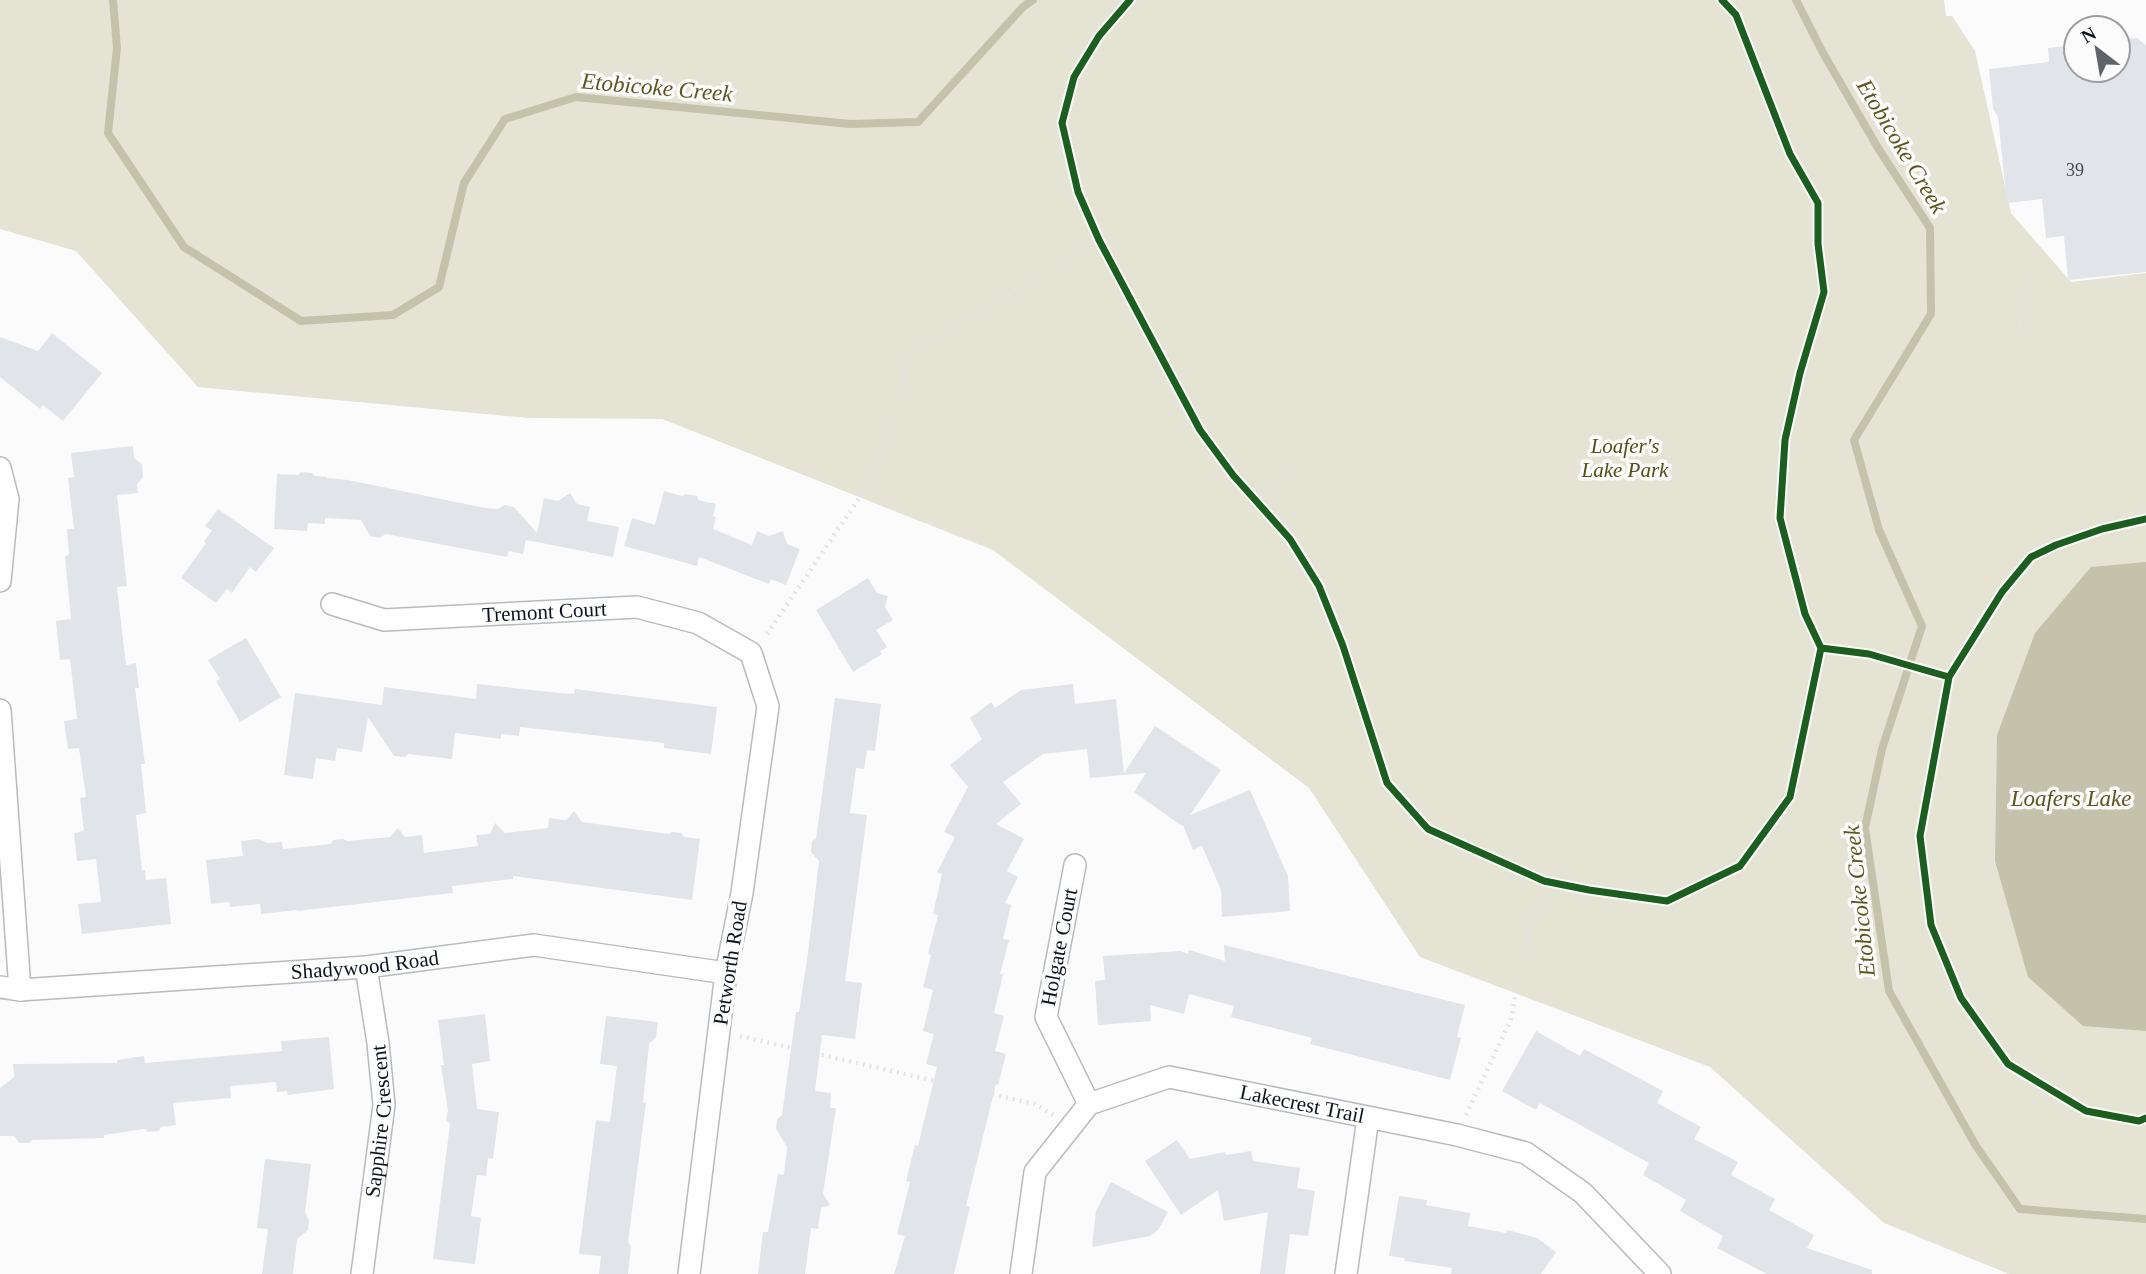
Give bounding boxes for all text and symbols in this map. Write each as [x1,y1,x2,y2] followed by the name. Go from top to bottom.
[2062,14,2132,84] north arrow
[2077,22,2100,47] text: N
[579,68,734,107] water label: Etobicoke Creek
[1851,74,1952,218] water label: Etobicoke Creek
[2066,160,2084,180] house number: 39
[1581,434,1669,482] park label: Loafer's Lake Park
[481,597,607,627] street label: Tremont Court
[2010,786,2131,811] water label: Loafers Lake
[1839,823,1880,979] water label: Etobicoke Creek
[1036,886,1082,1008] street label: Holgate Court
[708,899,752,1027] street label: Petworth Road
[290,946,441,984] street label: Shadywood Road
[360,1044,396,1199] street label: Sapphire Crescent
[1238,1080,1367,1128] street label: Lakecrest Trail

